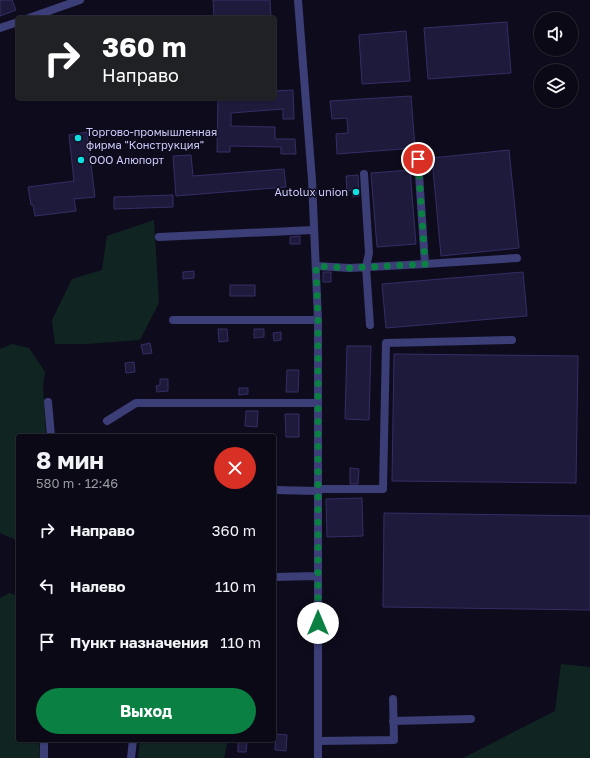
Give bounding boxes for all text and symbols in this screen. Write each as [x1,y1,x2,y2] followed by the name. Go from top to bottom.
[534,12,578,108] map controls
[534,12,578,56] button: sound
[102,30,187,63] text: 360 m
[36,32,88,84] icon: right
[102,64,179,86] text: Направо
[534,64,578,108] button: layers
[86,125,217,151] place label: Торгово-промышленная фирма "Конструкция"
[73,133,83,143] marker: Торгово-промышленная фирма "Конструкция"
[401,142,435,176] pin
[407,148,429,170] icon: arrive
[89,153,165,166] place label: ООО Алюпорт
[76,155,86,165] marker: ООО Алюпорт
[274,185,348,198] place label: Autolux union
[351,187,361,197] marker: Autolux union
[36,445,104,474] text: 8 мин
[214,447,256,489] button: close
[36,475,118,491] text: 580 m · 12:46
[36,519,58,541] icon: right
[70,521,135,539] text: Направо
[212,521,256,539] text: 360 m
[36,575,58,597] icon: left
[70,577,126,595] text: Налево
[215,577,256,595] text: 110 m
[297,602,339,644] position arrow
[36,631,58,653] icon: arrive
[70,633,208,651] text: Пункт назначения
[220,633,261,651] text: 110 m
[36,688,256,734] button: Выход

